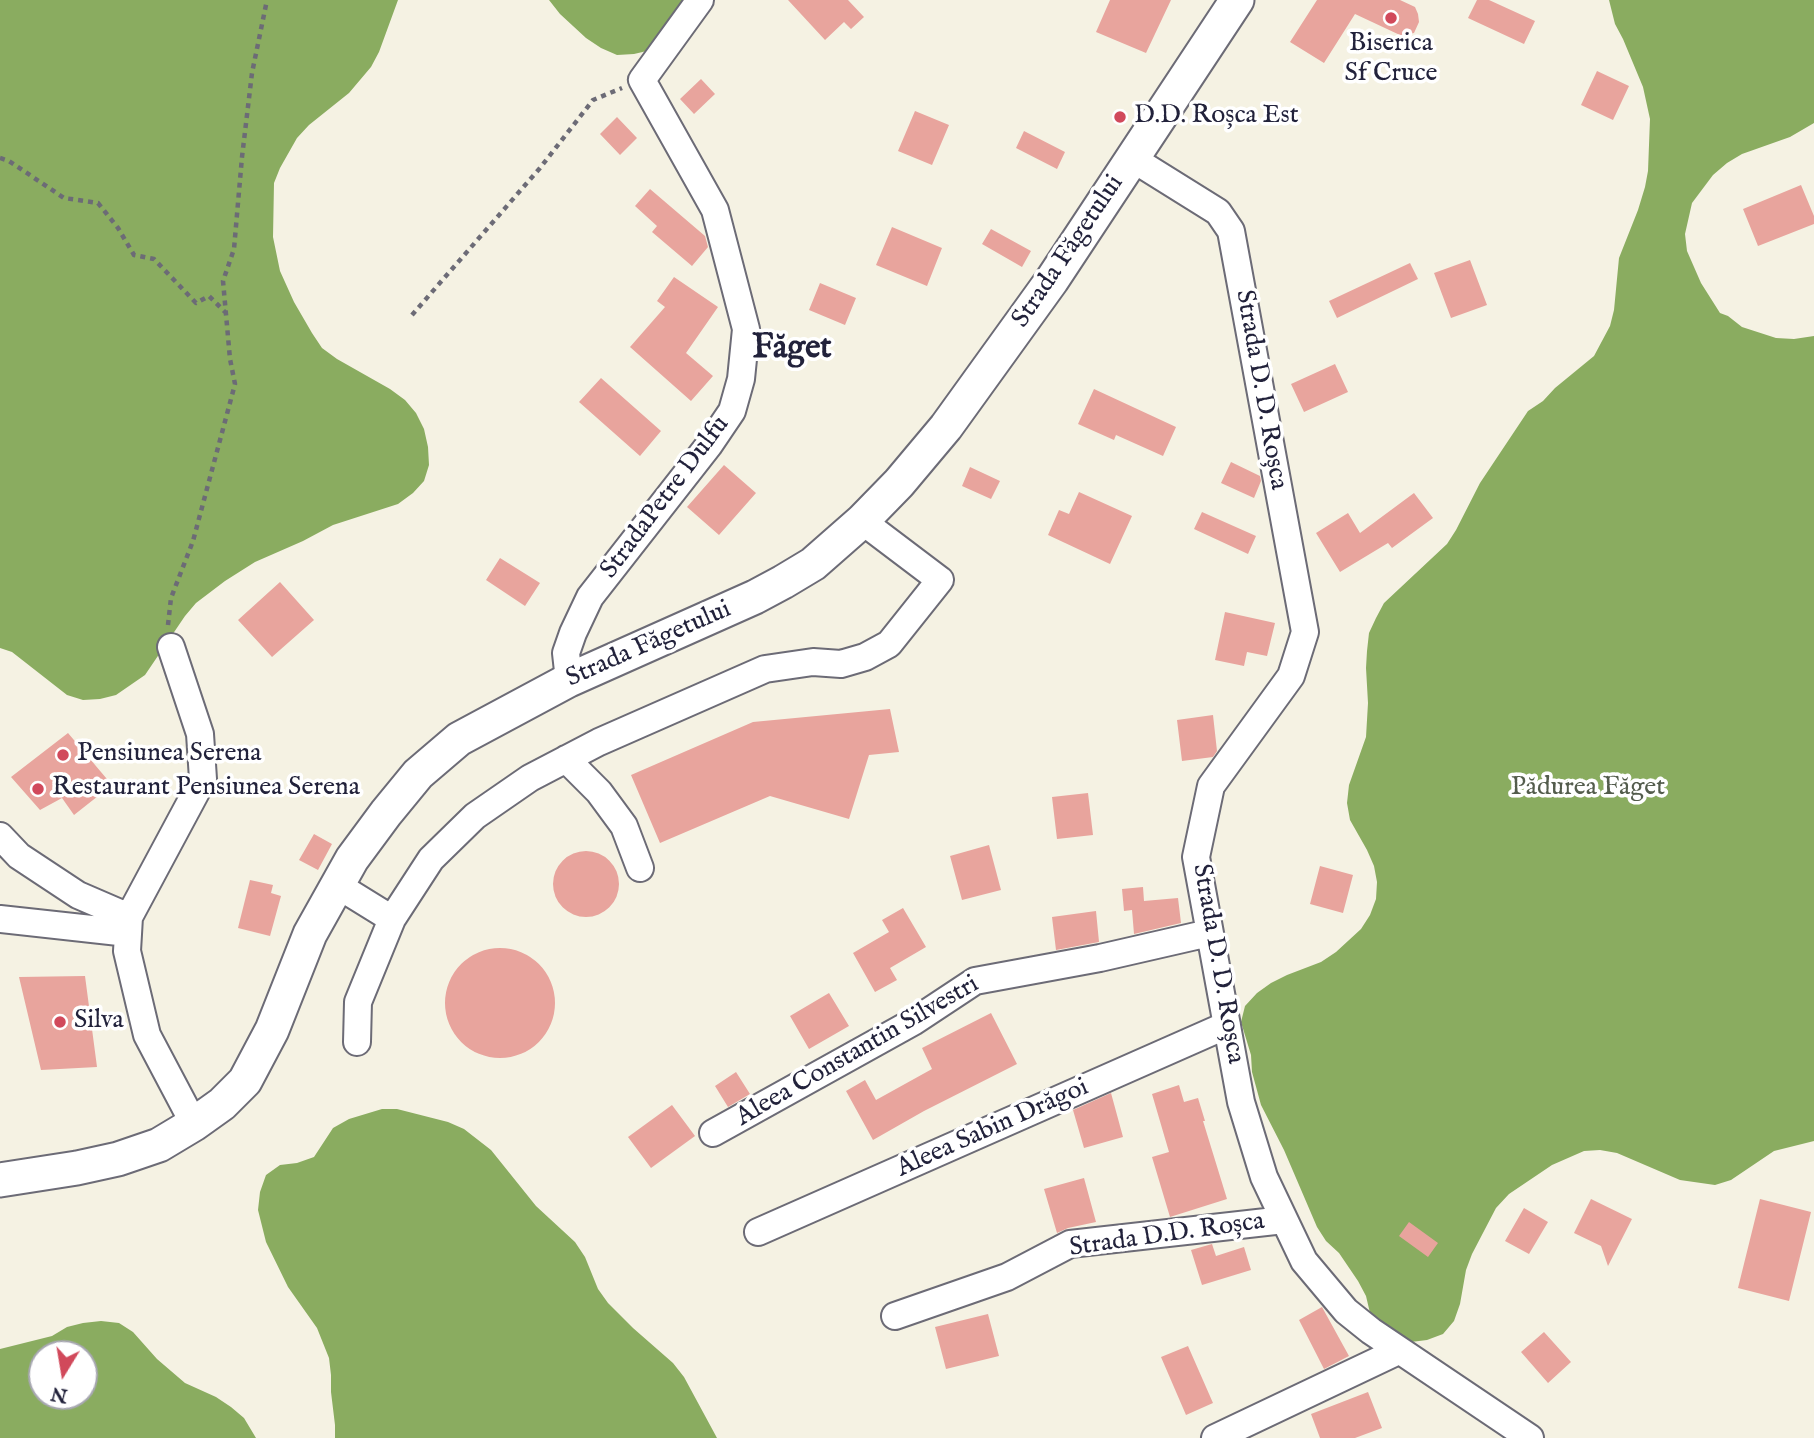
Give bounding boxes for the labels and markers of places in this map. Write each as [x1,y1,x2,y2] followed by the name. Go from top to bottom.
[1383,10,1399,26] marker: Biserica Sf Cruce
[1344,29,1438,90] place label: Biserica Sf Cruce
[1134,101,1299,133] place label: D.D. Roșca Est
[1112,109,1128,125] marker: D.D. Roșca Est
[77,739,261,771] place label: Pensiunea Serena
[55,747,71,763] marker: Pensiunea Serena
[52,773,360,805] place label: Restaurant Pensiunea Serena
[30,781,46,797] marker: Restaurant Pensiunea Serena
[74,1006,124,1038] place label: Silva
[52,1014,68,1030] marker: Silva

